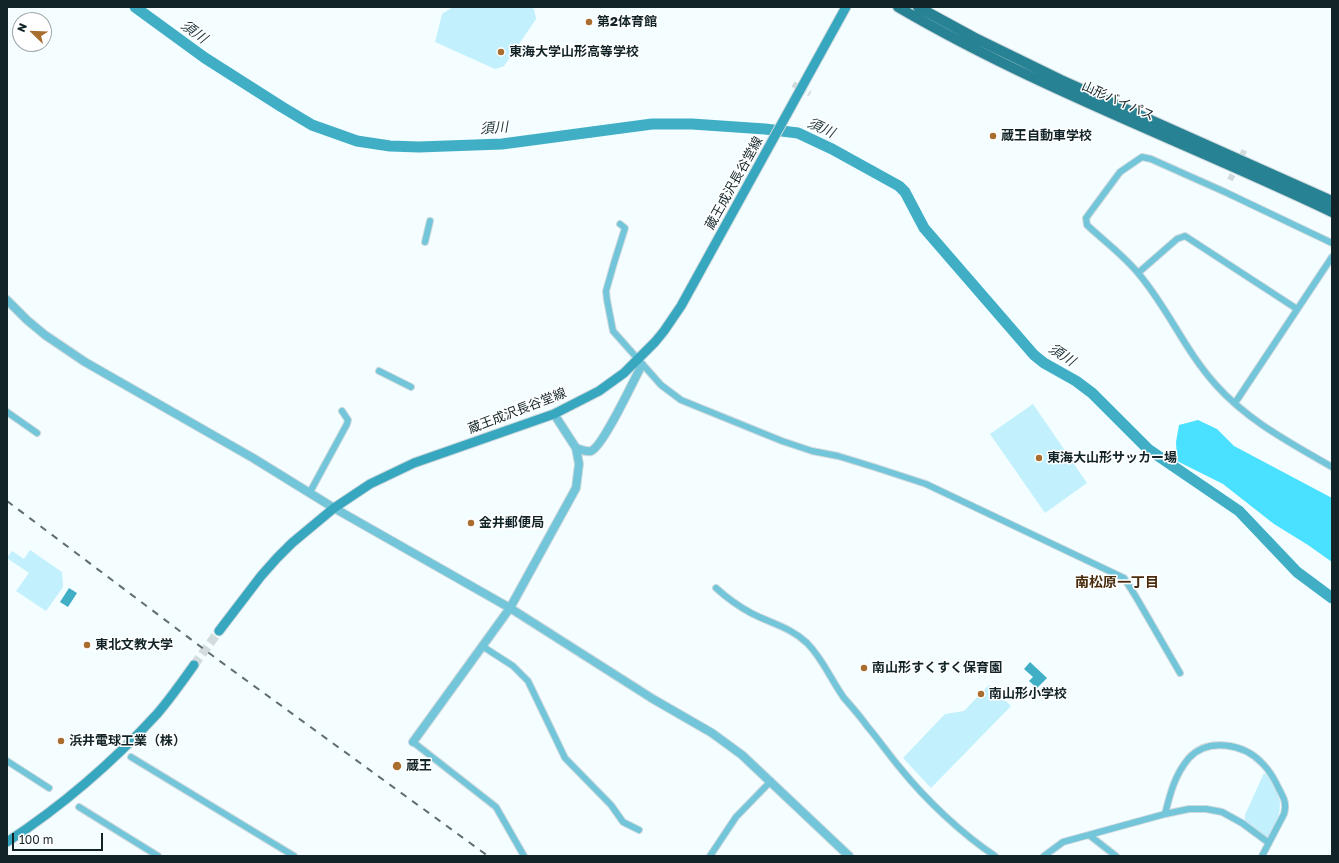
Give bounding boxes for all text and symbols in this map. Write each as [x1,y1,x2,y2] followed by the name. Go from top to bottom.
[12,12,52,52] north arrow
[597,14,657,30] place label: 第2体育館
[178,17,210,47] water label: 須川
[584,17,594,27] marker: 第2体育館
[14,21,29,34] text: N
[509,44,639,60] place label: 東海大学山形高等学校
[496,47,506,57] marker: 東海大学山形高等学校
[1079,78,1157,124] street label: 山形バイパス
[805,115,837,141] water label: 須川
[479,119,509,137] water label: 須川
[1001,128,1092,144] place label: 蔵王自動車学校
[988,131,998,141] marker: 蔵王自動車学校
[702,134,766,232] street label: 蔵王成沢長谷堂線
[1046,340,1078,370] water label: 須川
[466,385,568,437] street label: 蔵王成沢長谷堂線
[1047,450,1177,466] place label: 東海大山形サッカー場
[1034,453,1044,463] marker: 東海大山形サッカー場
[479,515,544,531] place label: 金井郵便局
[466,518,476,528] marker: 金井郵便局
[1075,575,1159,591] district label: 南松原一丁目
[95,637,173,653] place label: 東北文教大学
[82,640,92,650] marker: 東北文教大学
[872,660,1002,676] place label: 南山形すくすく保育園
[859,663,869,673] marker: 南山形すくすく保育園
[989,686,1067,702] place label: 南山形小学校
[976,689,986,699] marker: 南山形小学校
[69,733,186,749] place label: 浜井電球工業（株）
[56,736,66,746] marker: 浜井電球工業（株）
[406,758,432,774] place label: 蔵王
[391,760,403,772] marker: 蔵王
[14,825,105,851] scale bar
[19,832,53,847] text: 100 m

